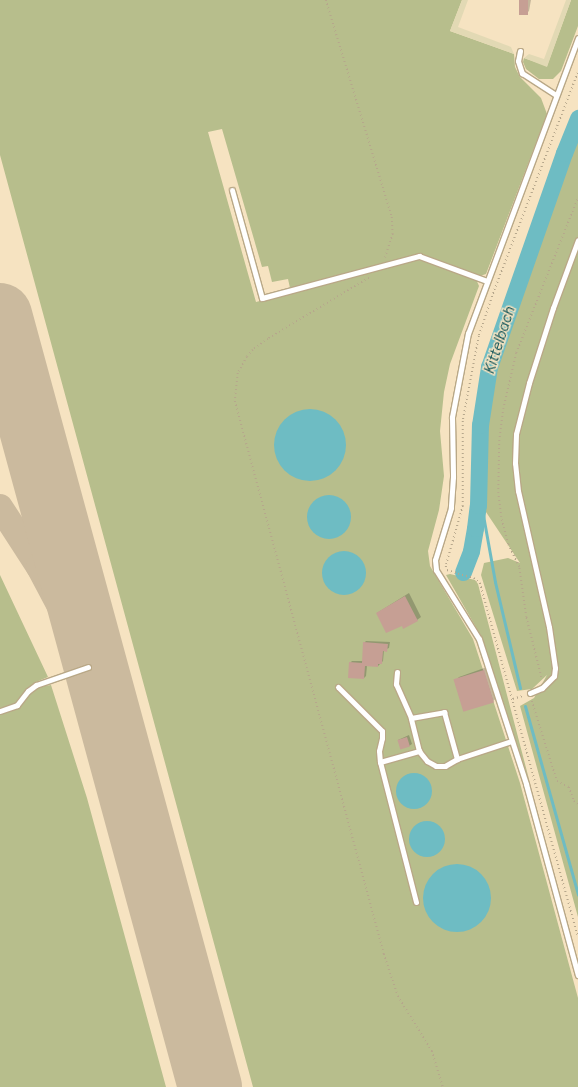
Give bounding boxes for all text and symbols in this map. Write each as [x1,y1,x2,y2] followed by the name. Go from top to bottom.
[481,304,519,376] water label: Kittelbach

